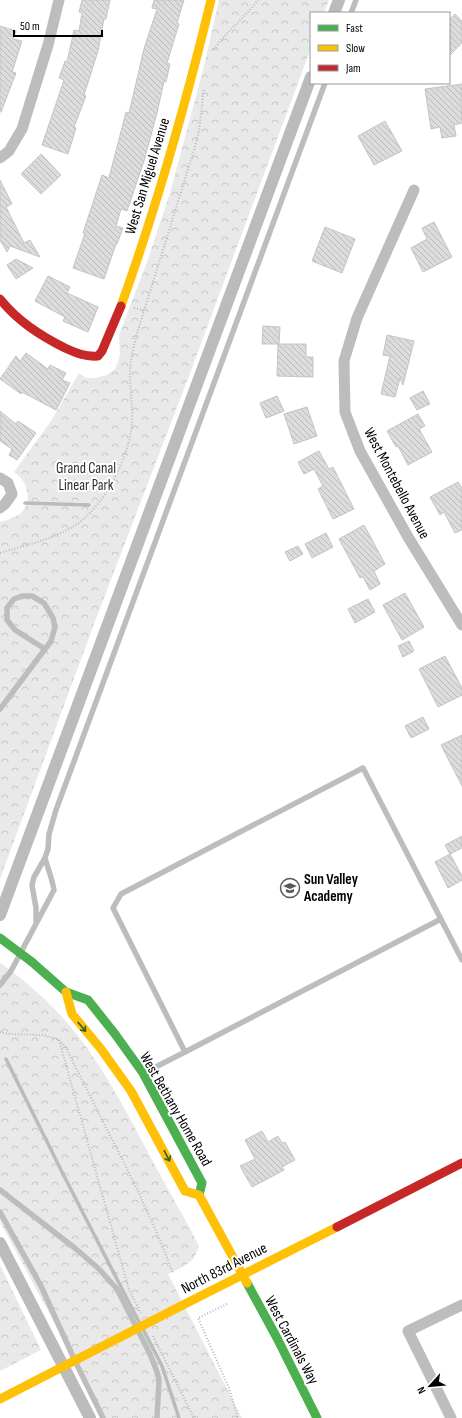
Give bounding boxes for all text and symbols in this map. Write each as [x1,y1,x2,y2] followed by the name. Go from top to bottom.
[14,12,102,38] scale bar
[310,12,450,84] legend
[20,19,40,34] text: 50 m
[346,21,363,36] text: Fast
[346,41,365,56] text: Slow
[345,61,361,76] text: Jam
[121,116,174,237] street label: West San Miguel Avenue
[359,424,434,542] street label: West Montebello Avenue
[56,459,116,495] park label: Grand Canal Linear Park
[303,870,359,906] place label: Sun Valley Academy
[279,877,301,899] school or university icon: Sun Valley Academy
[77,1021,86,1031] one-way arrow
[135,1049,216,1170] street label: West Bethany Home Road
[163,1150,171,1162] one-way arrow
[178,1239,270,1298] street label: North 83rd Avenue
[260,1293,323,1388] street label: West Cardinals Way
[410,1366,450,1406] north arrow
[414,1385,429,1396] text: N

